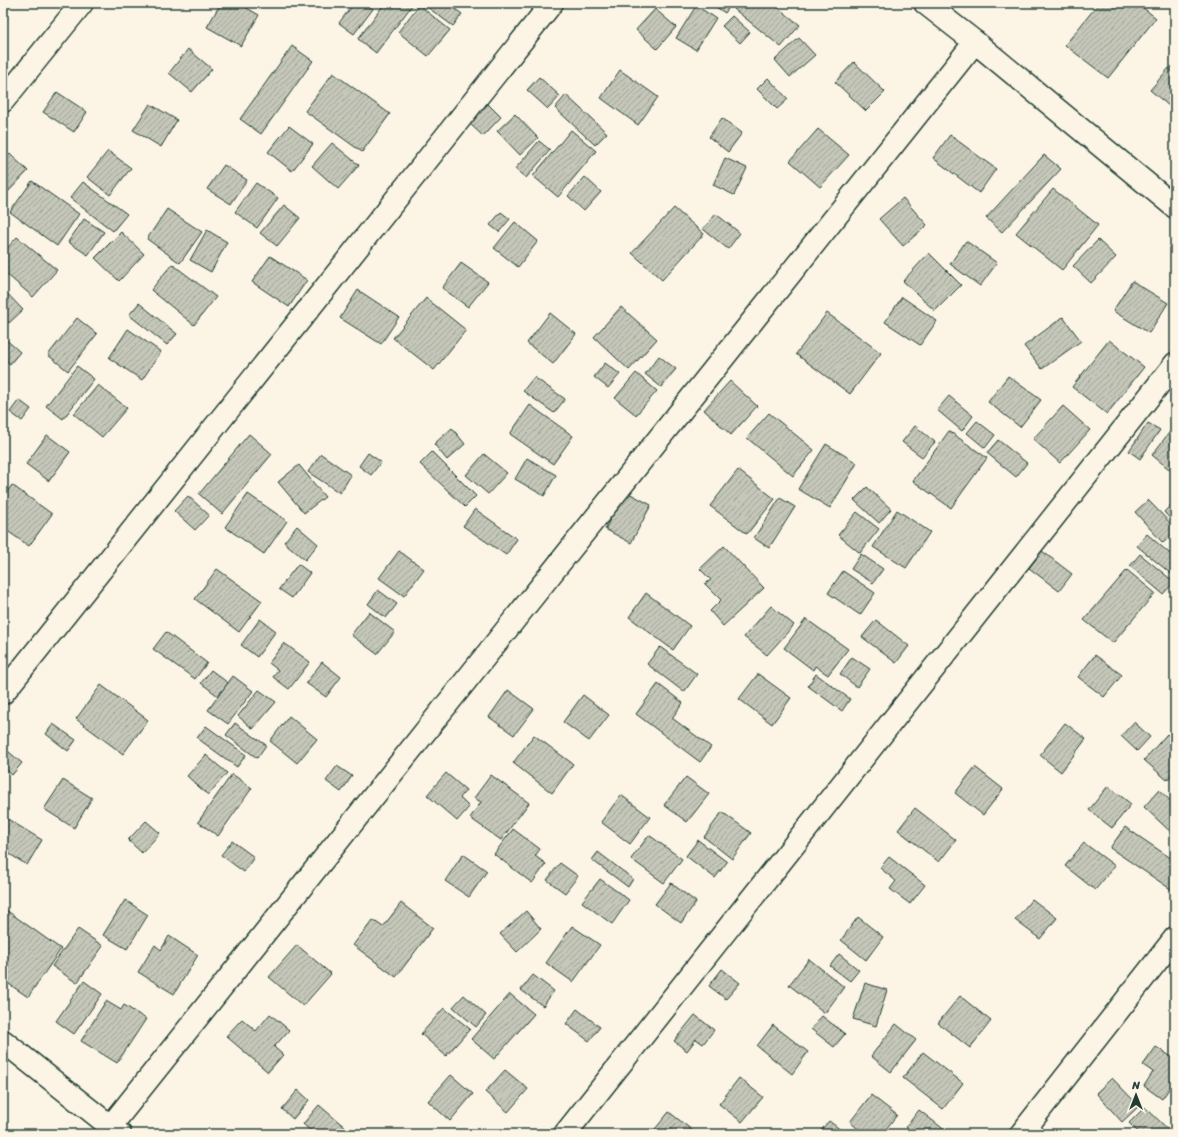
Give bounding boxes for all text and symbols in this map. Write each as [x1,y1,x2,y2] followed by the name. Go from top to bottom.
[1116,1075,1156,1115] north arrow
[1131,1076,1140,1095] text: N

